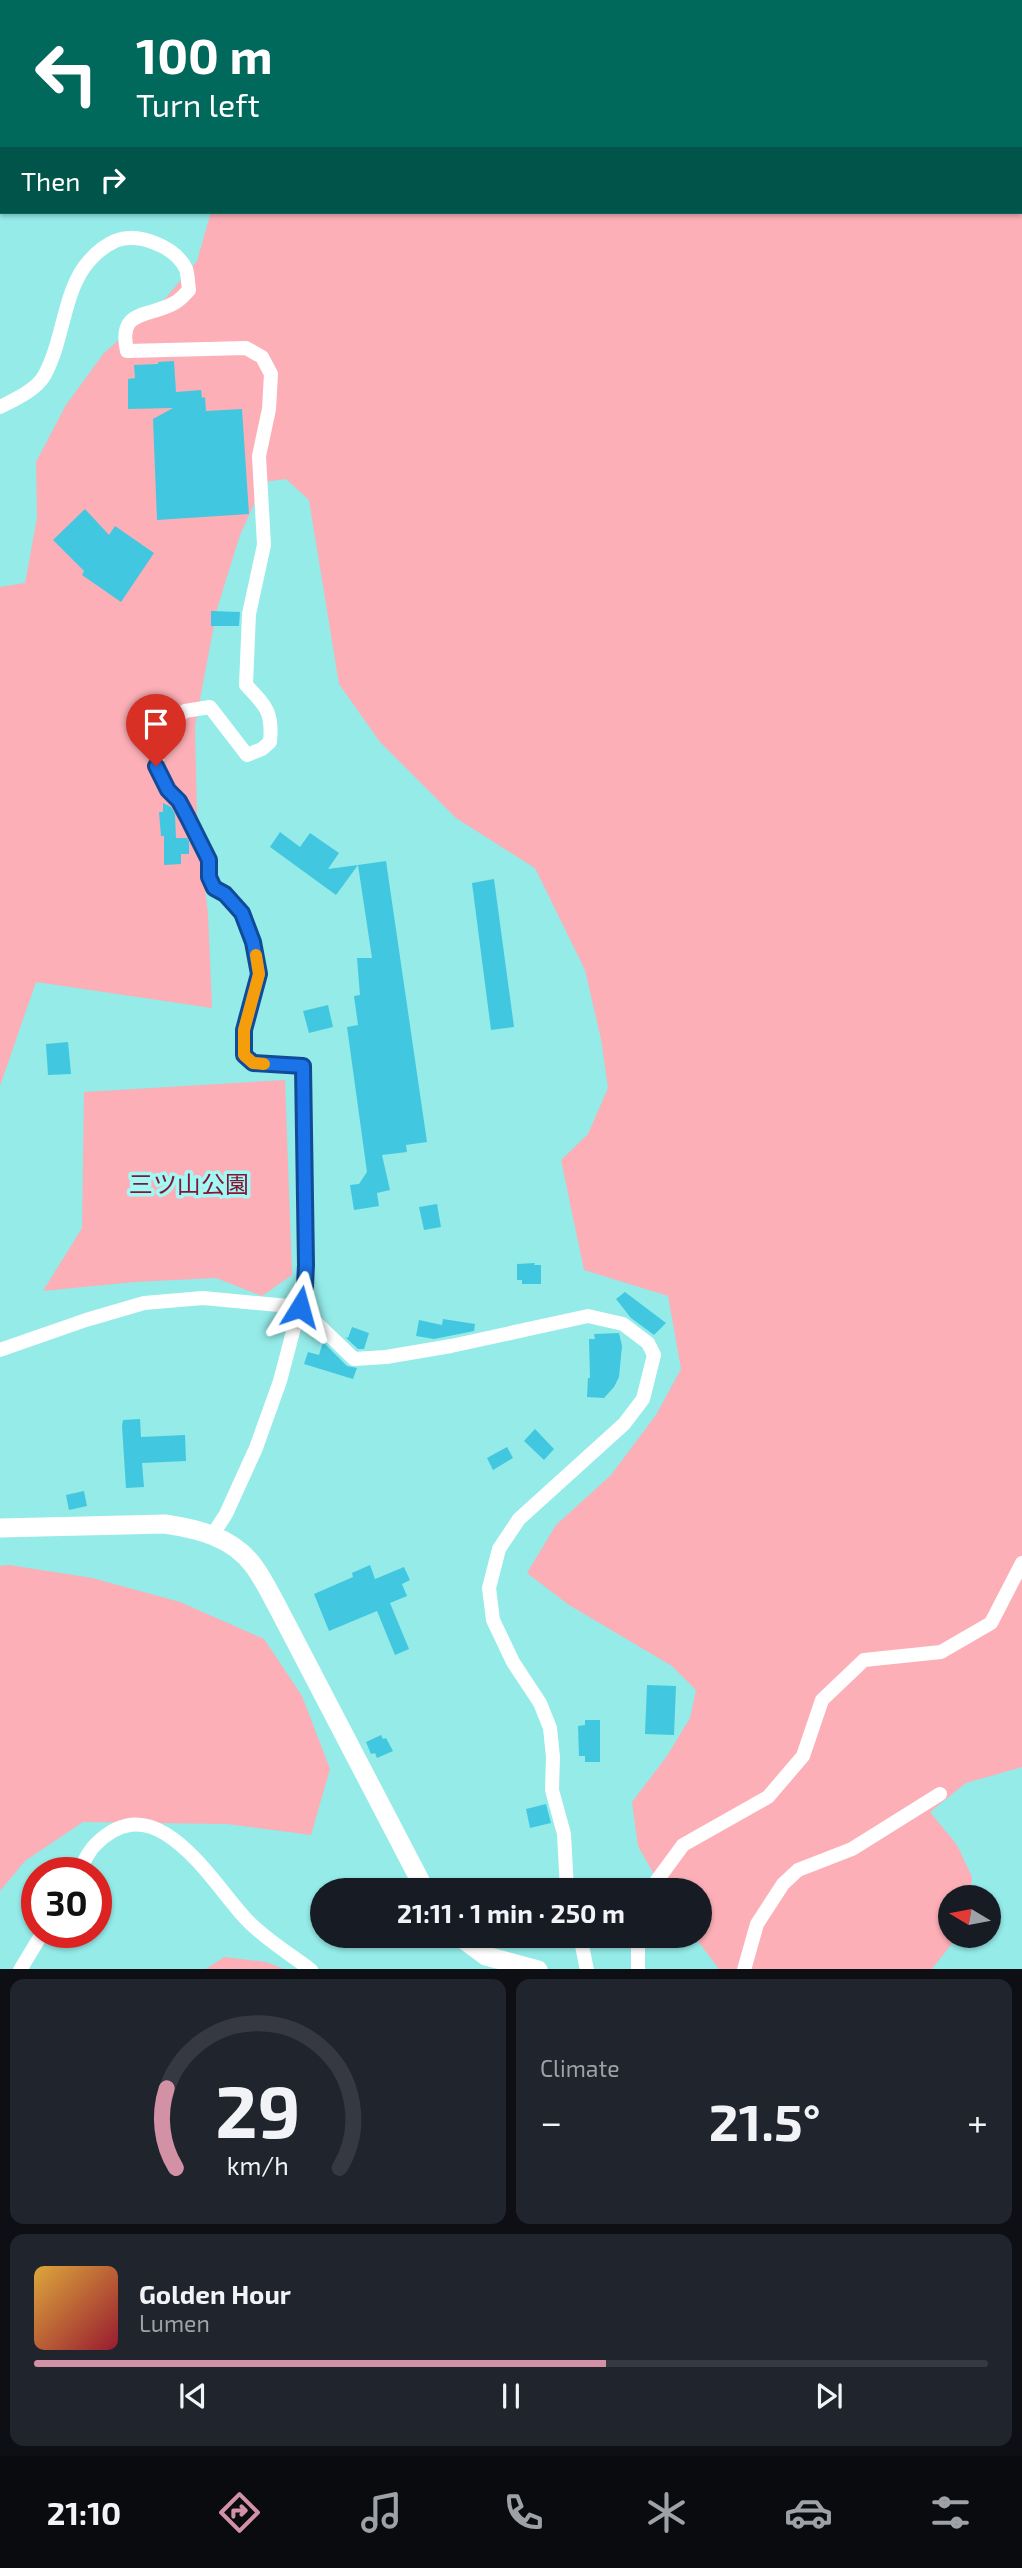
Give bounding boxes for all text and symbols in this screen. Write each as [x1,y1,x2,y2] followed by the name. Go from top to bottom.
[136,25,273,84] text: 100 m
[21,28,112,119] icon: left
[136,85,260,123] text: Turn left
[94,161,132,199] icon: right
[21,165,80,196] text: Then
[126,694,186,766] pin
[137,705,175,743] icon: arrive
[129,1169,249,1198] park label: 三ツ山公園
[263,1270,337,1344] position arrow
[21,1857,112,1948] speed limit sign: 30
[938,1885,1001,1948] north arrow
[938,1885,1001,1948] map controls
[397,1897,625,1928] text: 21:11 · 1 min · 250 m
[540,2054,620,2082] text: Climate
[215,2065,301,2153] text: 29
[709,2089,821,2151] text: 21.5°
[540,2098,562,2144] text: −
[967,2098,988,2144] text: +
[227,2149,289,2179] text: km/h
[139,2278,291,2309] text: Golden Hour
[139,2309,210,2337] text: Lumen
[174,2377,212,2415] icon: previous
[492,2377,530,2415] icon: pause
[810,2377,848,2415] icon: next
[215,2488,264,2537] icon: directions
[357,2488,406,2537] icon: music
[499,2488,548,2537] icon: phone
[642,2488,691,2537] icon: climate
[784,2488,833,2537] icon: car
[926,2488,975,2537] icon: filters
[47,2493,121,2531] text: 21:10

